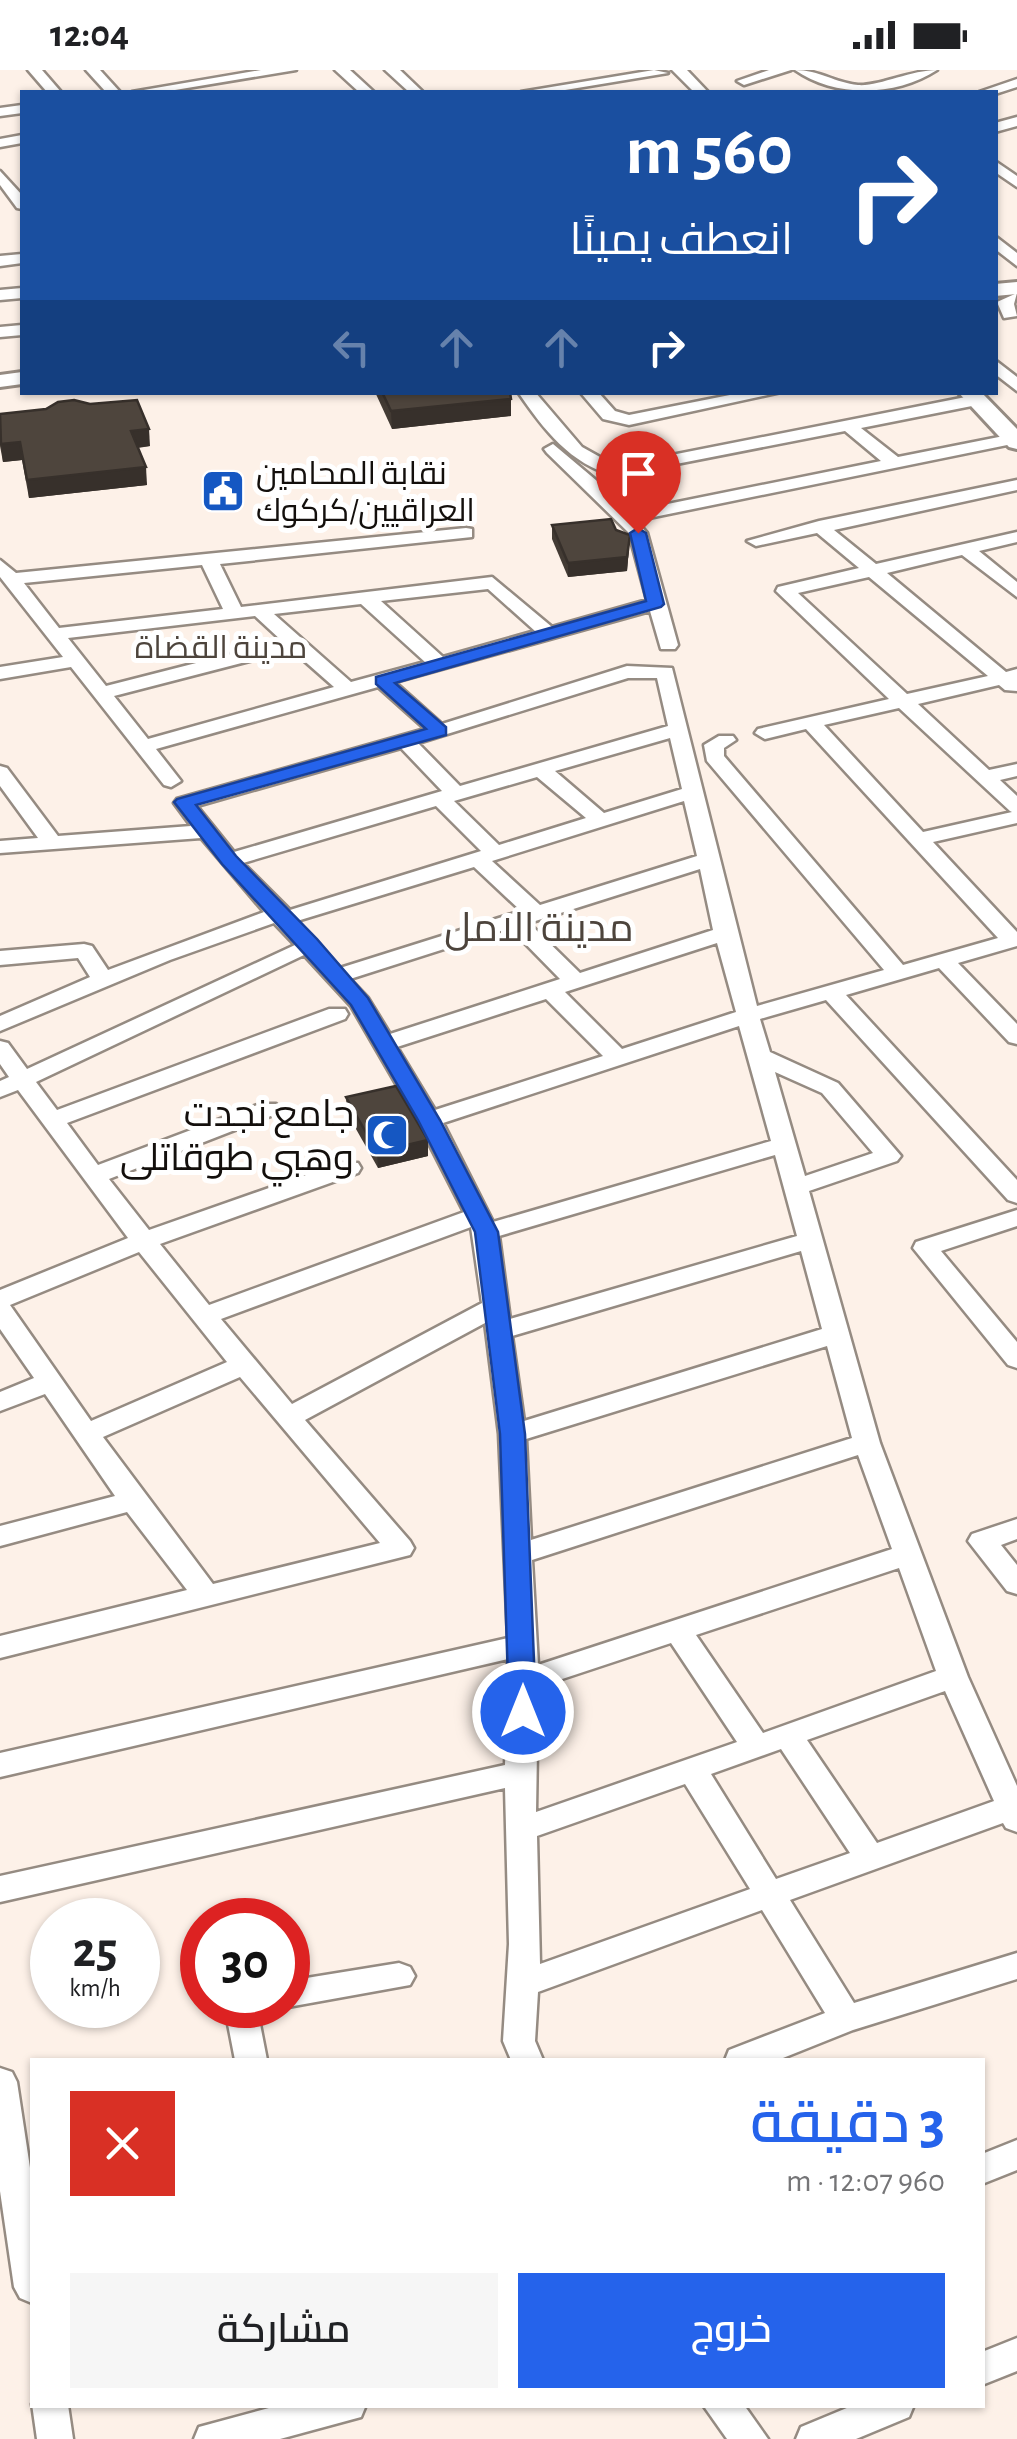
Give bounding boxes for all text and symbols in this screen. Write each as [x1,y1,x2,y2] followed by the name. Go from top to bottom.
[50,16,129,54] text: 12:04
[625,117,793,187] text: 560 m
[828,130,958,260] icon: right
[570,218,793,263] text: انعطف يمينًا
[324,320,379,375] icon: left
[429,320,484,375] icon: ahead
[534,320,589,375] icon: ahead
[639,320,694,375] icon: right
[596,431,681,534] pin
[611,446,666,501] icon: arrive
[256,458,475,529] place label: نقابة المحامين العراقيين/كركوك
[200,468,246,514] public building icon: نقابة المحامين العراقيين/كركوك
[135,632,307,664] district label: مدينة القضاة
[444,909,634,951] district label: مدينة الامل
[120,1096,354,1187] place label: جامع نجدت وهبي طوقاتلى
[364,1112,410,1158] mosque icon: جامع نجدت وهبي طوقاتلى
[471,1660,575,1764] position arrow
[180,1898,310,2028] speed limit sign: 30
[72,1926,118,1976] text: 25
[69,1976,121,2001] text: km/h
[70,2091,175,2196] button: close
[750,2094,945,2154] text: 3 دقيقة
[786,2165,945,2197] text: 960 m · 12:07
[70,2273,498,2388] button: مشاركة
[518,2273,945,2388] button: خروج

